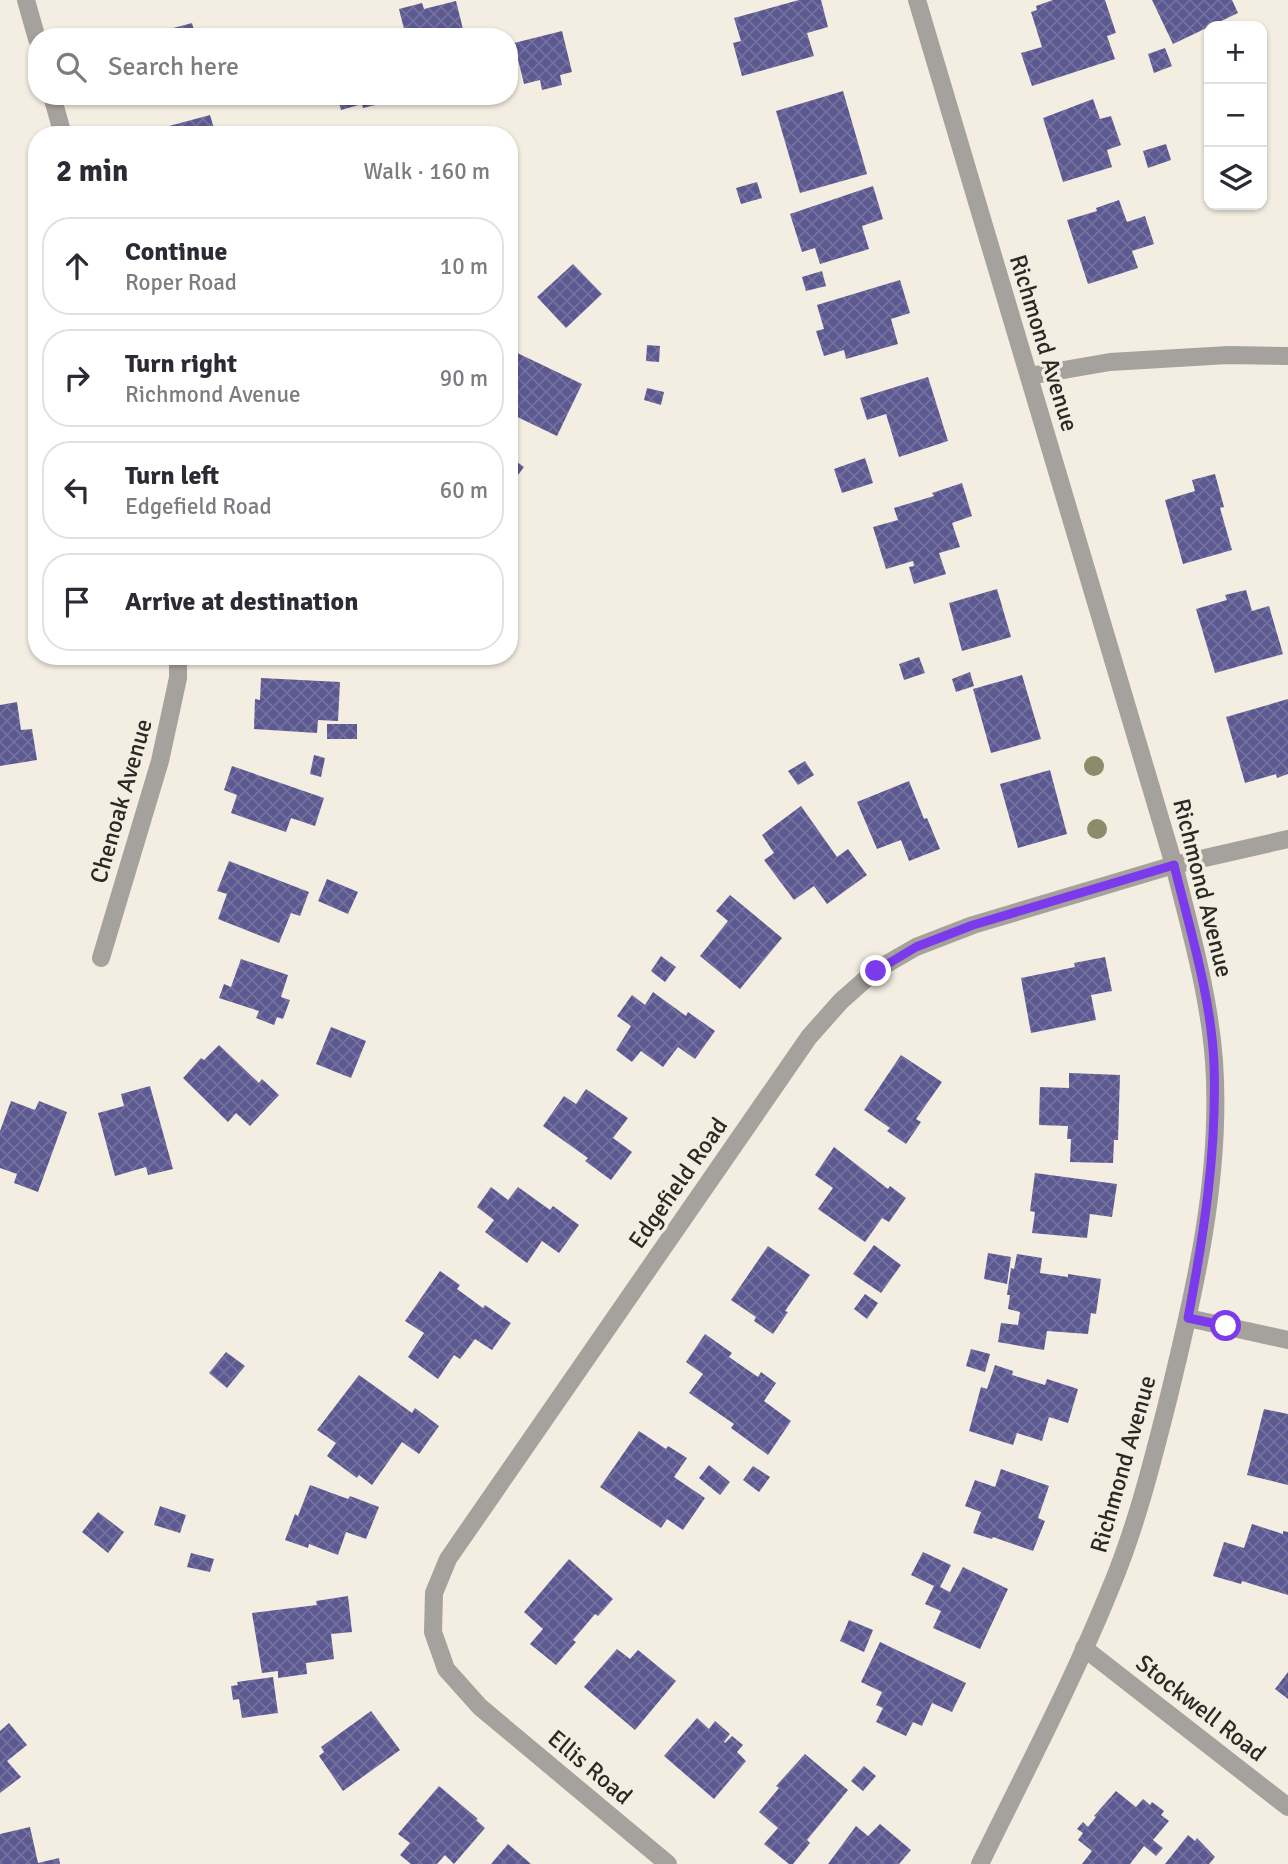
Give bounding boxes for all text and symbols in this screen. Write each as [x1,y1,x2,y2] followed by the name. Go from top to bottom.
[1204,21,1267,210] map controls
[1204,21,1267,84] button: +
[28,28,518,105] search box
[52,48,90,86] icon: search
[108,51,239,83] text: Search here
[1204,84,1267,147] button: −
[1204,147,1267,210] button: layers
[56,153,128,190] text: 2 min
[364,157,490,186] text: Walk · 160 m
[125,236,227,268] text: Continue
[58,247,96,285] icon: ahead
[1003,251,1085,435] street label: Richmond Avenue
[440,252,488,281] text: 10 m
[125,268,237,297] text: Roper Road
[125,348,237,380] text: Turn right
[58,359,96,397] icon: right
[440,364,488,393] text: 90 m
[125,380,300,409] text: Richmond Avenue
[125,460,219,492] text: Turn left
[58,471,96,509] icon: left
[440,476,488,505] text: 60 m
[125,492,272,521] text: Edgefield Road
[58,583,96,621] icon: arrive
[125,586,358,618] text: Arrive at destination
[83,715,159,887] street label: Chenoak Avenue
[1166,796,1240,980] street label: Richmond Avenue
[860,955,891,986] route end
[622,1112,734,1254] street label: Edgefield Road
[1210,1310,1241,1341] route start
[1083,1372,1163,1556] street label: Richmond Avenue
[1130,1648,1272,1768] street label: Stockwell Road
[542,1723,638,1811] street label: Ellis Road

